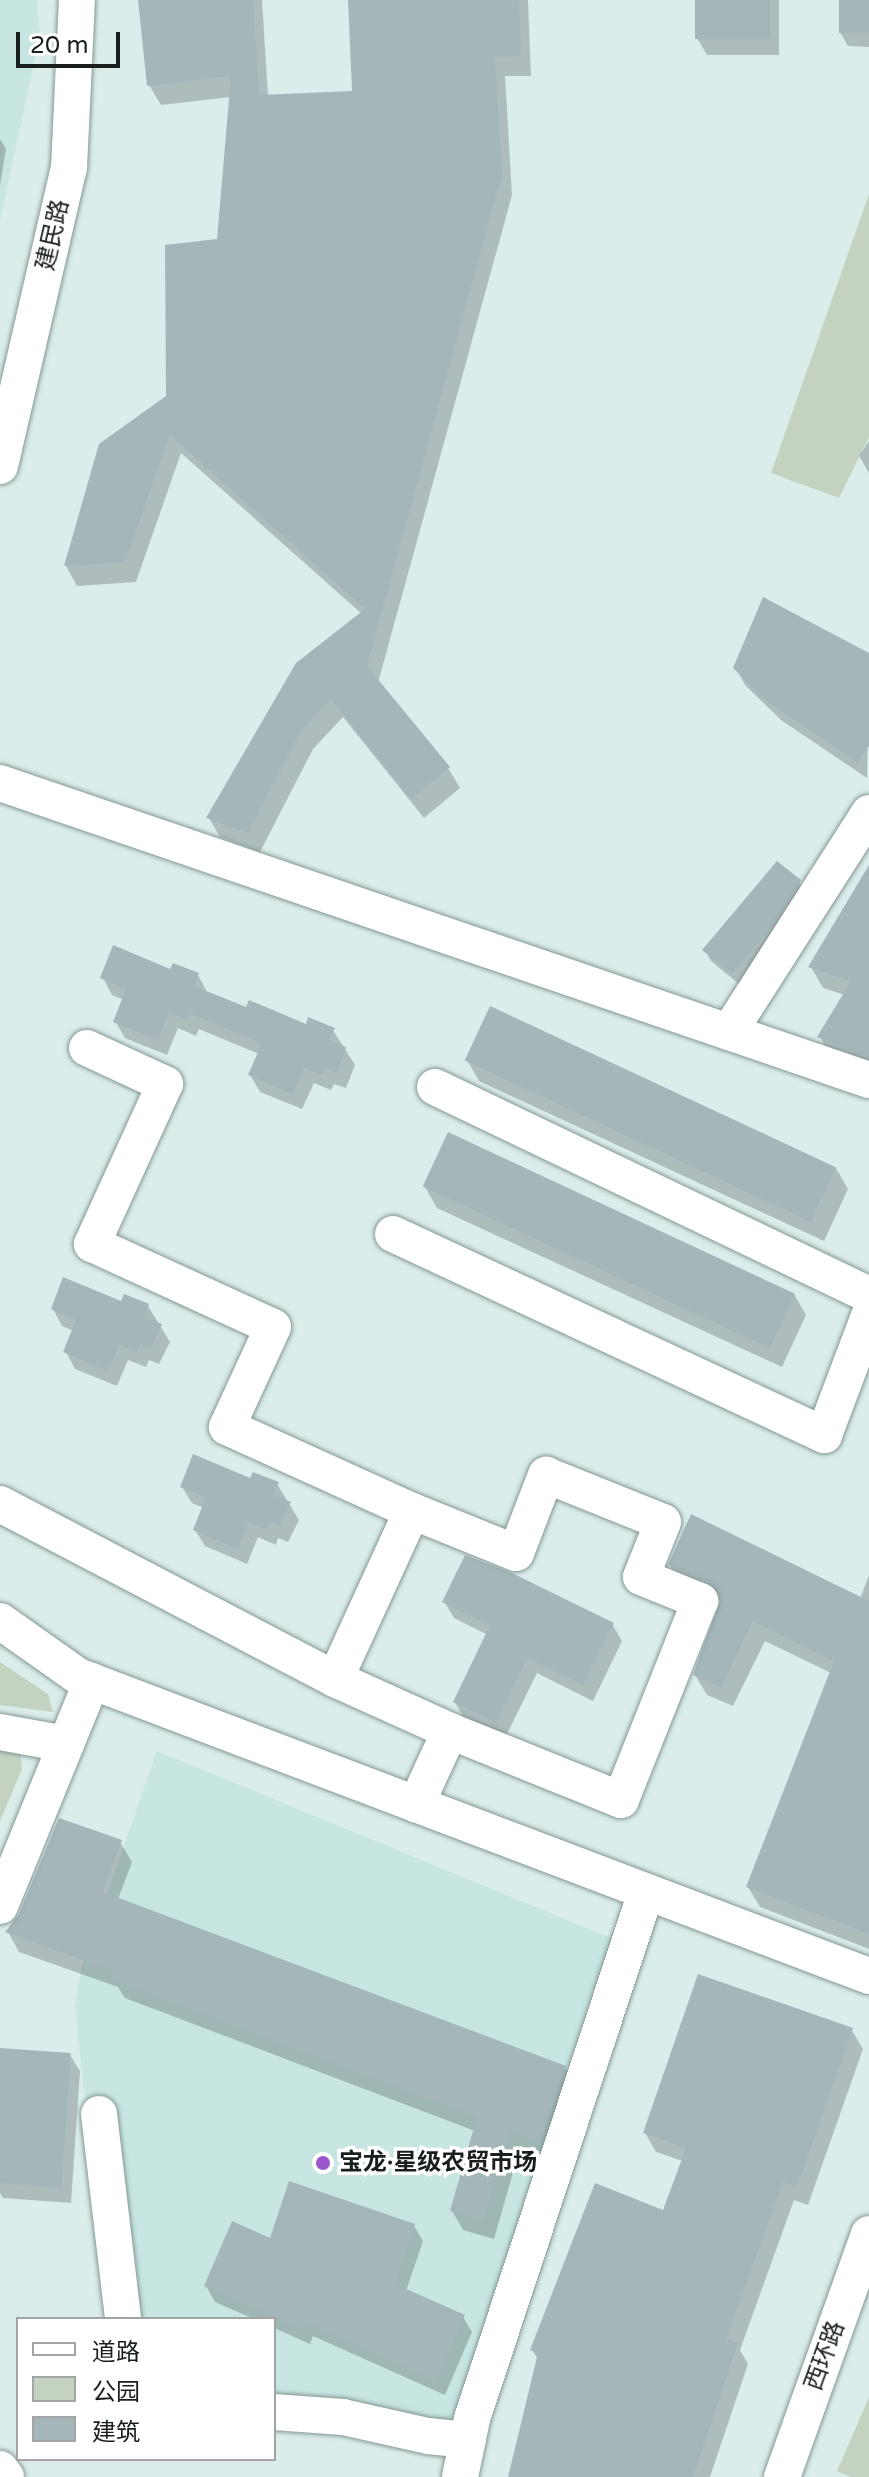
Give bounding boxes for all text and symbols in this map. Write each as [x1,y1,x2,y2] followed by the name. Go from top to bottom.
[20,16,124,66] scale bar
[30,31,88,60] text: 20 m
[31,197,75,273] street label: 建民路
[339,2149,537,2177] place label: 宝龙·星级农贸市场
[314,2154,332,2172] marker: 宝龙·星级农贸市场
[16,2317,276,2461] legend
[799,2317,851,2395] street label: 西环路
[92,2338,140,2367] text: 道路
[92,2378,140,2407] text: 公园
[92,2418,140,2447] text: 建筑

